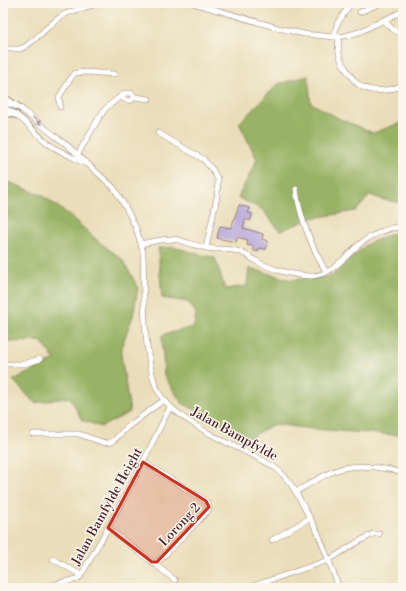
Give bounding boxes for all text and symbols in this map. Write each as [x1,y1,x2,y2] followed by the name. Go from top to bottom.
[31,117,42,126] one-way arrow
[188,403,281,464] street label: Jalan Bampfylde
[67,445,146,569] street label: Jalan Bamfylde Height
[156,500,204,550] street label: Lorong 2

